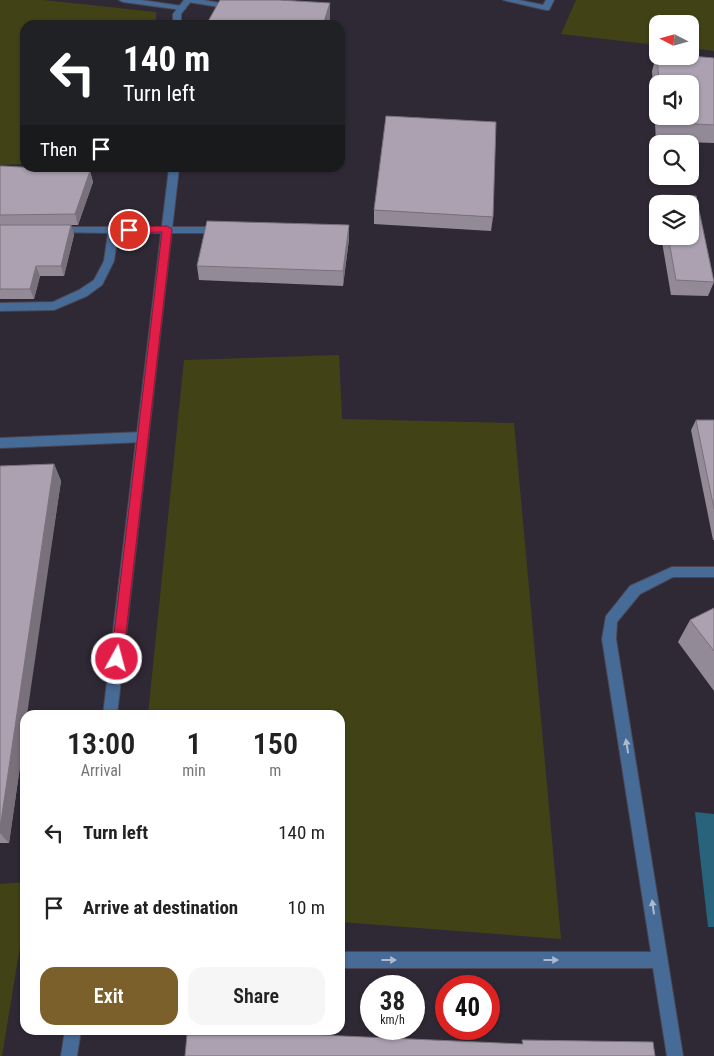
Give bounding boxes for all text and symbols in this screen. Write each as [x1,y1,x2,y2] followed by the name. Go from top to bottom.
[649,15,699,65] north arrow
[649,15,699,245] map controls
[123,39,210,80] text: 140 m
[40,40,105,105] icon: left
[649,75,699,125] button: sound
[123,81,195,106] text: Turn left
[87,135,115,163] icon: arrive
[649,135,699,185] button: search
[40,138,77,161] text: Then
[649,195,699,245] button: layers
[108,209,150,251] pin
[115,216,143,244] icon: arrive
[90,632,142,684] position arrow
[67,726,135,761] text: 13:00
[186,726,202,761] text: 1
[253,726,298,761] text: 150
[623,738,631,754] one-way arrow
[81,761,121,780] text: Arrival
[182,761,206,780] text: min
[269,761,281,780] text: m
[40,819,68,847] icon: left
[83,821,148,844] text: Turn left
[278,821,325,844] text: 140 m
[40,894,68,922] icon: arrive
[83,896,238,919] text: Arrive at destination
[288,896,325,919] text: 10 m
[649,898,657,914] one-way arrow
[381,956,397,964] one-way arrow
[543,956,559,964] one-way arrow
[40,967,178,1025] button: Exit
[188,967,325,1025] button: Share
[435,975,500,1040] speed limit sign: 40
[380,987,405,1016] text: 38
[380,1013,405,1027] text: km/h

